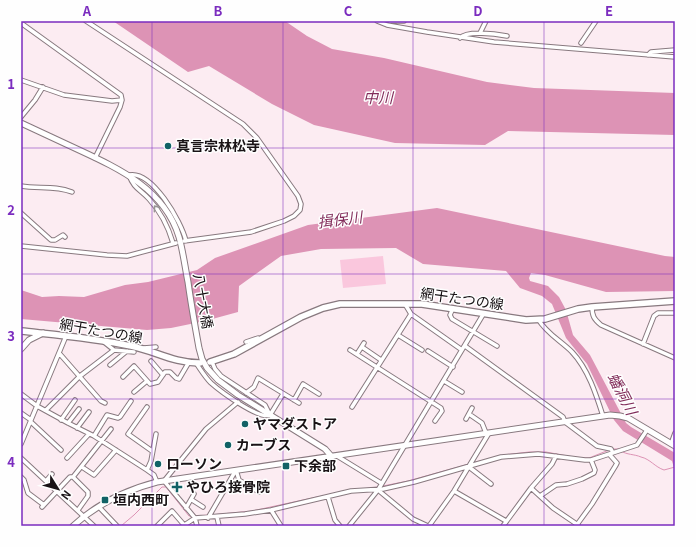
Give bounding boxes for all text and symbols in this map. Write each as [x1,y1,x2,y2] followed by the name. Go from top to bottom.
[82,1,92,20] text: A
[214,1,223,20] text: B
[344,1,353,20] text: C
[473,1,483,20] text: D
[605,1,613,20] text: E
[7,74,15,93] text: 1
[363,86,395,107] water label: 中川
[176,135,260,155] place label: 真言宗林松寺
[163,141,173,151] marker: 真言宗林松寺
[7,200,15,219] text: 2
[316,205,365,232] water label: 揖保川
[154,206,161,213] one-way arrow
[189,272,219,330] street label: 八十大橋
[419,282,505,314] street label: 網干たつの線
[58,313,144,347] street label: 網干たつの線
[7,326,15,345] text: 3
[604,368,644,420] water label: 蟠洞川
[253,413,337,433] place label: ヤマダストア
[240,419,250,429] marker: ヤマダストア
[236,434,291,454] place label: カーブス
[223,440,233,450] marker: カーブス
[7,452,15,471] text: 4
[166,453,222,473] place label: ローソン
[294,455,336,475] place label: 下余部
[153,459,163,469] marker: ローソン
[281,461,291,471] marker: 下余部
[38,469,78,509] north arrow
[186,476,270,496] place label: やひろ接骨院
[171,481,183,493] marker: やひろ接骨院
[58,488,76,504] text: N
[113,489,169,509] place label: 垣内西町
[100,495,110,505] marker: 垣内西町

